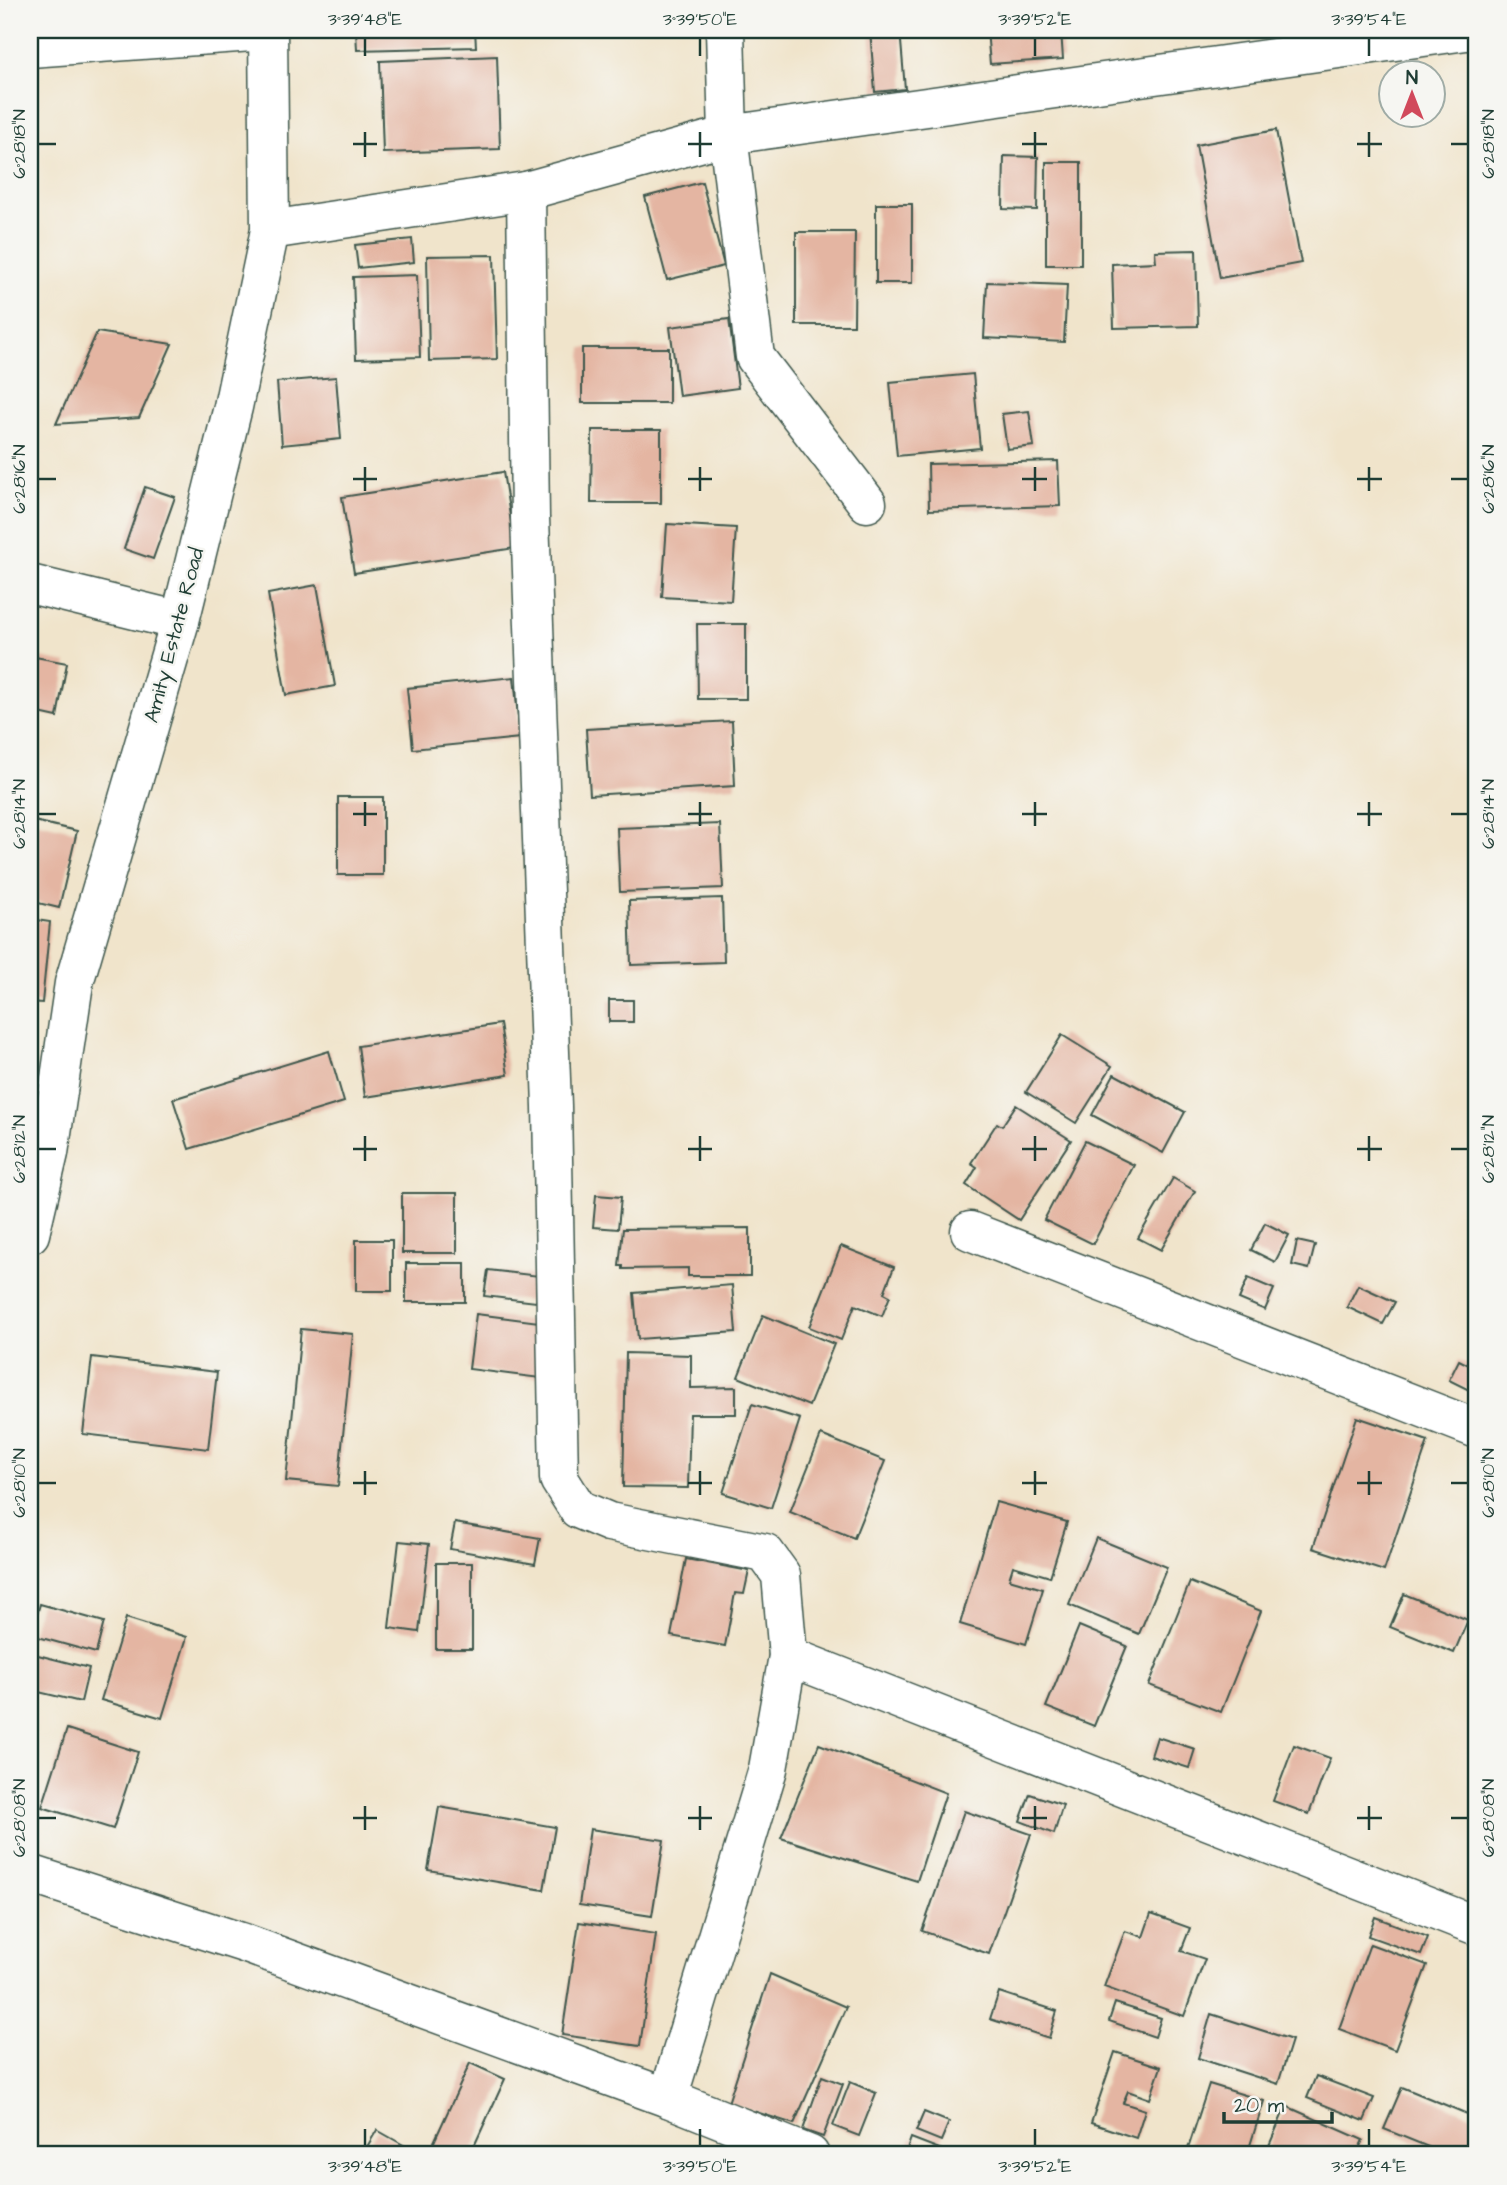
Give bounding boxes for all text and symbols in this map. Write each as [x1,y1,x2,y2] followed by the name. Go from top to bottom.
[328,7,402,32] text: 3°39'48"E
[663,7,738,32] text: 3°39'50"E
[998,7,1072,32] text: 3°39'52"E
[1331,7,1407,32] text: 3°39'54"E
[1378,60,1448,130] north arrow
[1406,65,1418,92] text: N
[7,109,32,179] text: 6°28'18"N
[1476,109,1501,179] text: 6°28'18"N
[7,444,32,514] text: 6°28'16"N
[1476,444,1501,514] text: 6°28'16"N
[137,544,213,726] street label: Amity Estate Road
[7,779,32,849] text: 6°28'14"N
[1476,779,1501,849] text: 6°28'14"N
[7,1115,32,1183] text: 6°28'12"N
[1476,1115,1501,1183] text: 6°28'12"N
[7,1448,32,1518] text: 6°28'10"N
[1476,1448,1501,1518] text: 6°28'10"N
[7,1779,32,1857] text: 6°28'08"N
[1476,1779,1501,1857] text: 6°28'08"N
[1224,2080,1332,2124] scale bar
[1234,2091,1285,2120] text: 20 m
[328,2154,402,2179] text: 3°39'48"E
[663,2154,738,2179] text: 3°39'50"E
[998,2154,1072,2179] text: 3°39'52"E
[1331,2154,1407,2179] text: 3°39'54"E

